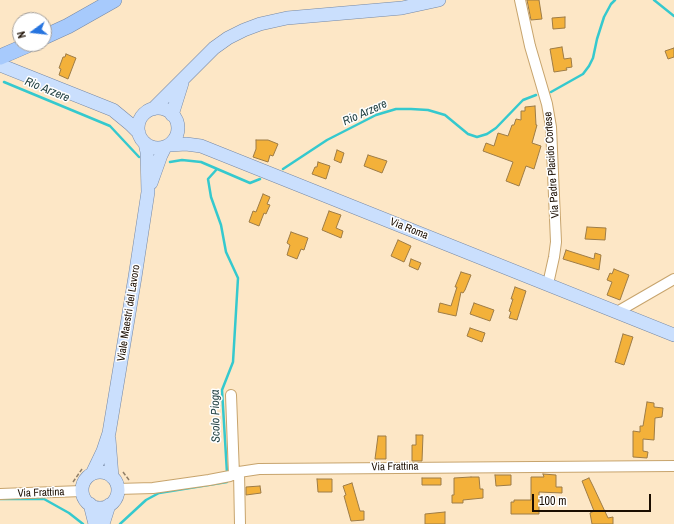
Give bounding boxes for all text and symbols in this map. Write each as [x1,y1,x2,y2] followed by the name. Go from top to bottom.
[12,12,52,52] north arrow
[14,30,29,40] text: N
[23,75,71,105] water label: Rio Arzere
[341,97,389,129] water label: Rio Arzere
[542,111,562,219] street label: Via Padre Placido Cortese
[388,215,430,243] street label: Via Roma
[115,264,143,362] street label: Viale Maestri del Lavoro
[208,389,224,443] water label: Scolo Pioga
[371,460,419,474] street label: Via Frattina
[17,486,65,500] street label: Via Frattina
[534,486,653,512] scale bar
[539,493,566,509] text: 100 m

